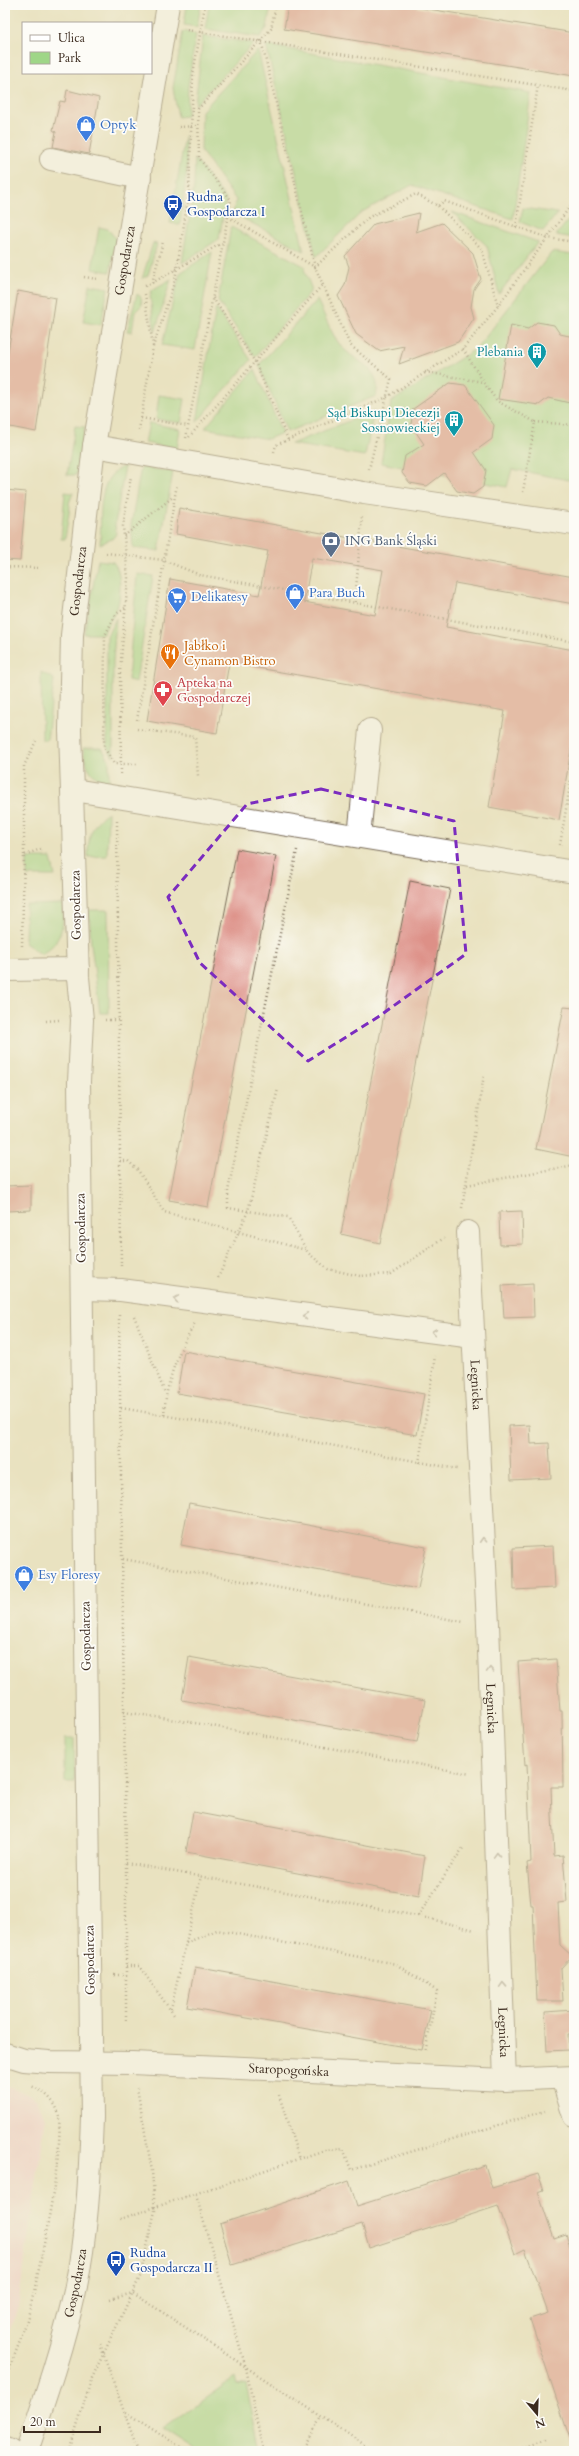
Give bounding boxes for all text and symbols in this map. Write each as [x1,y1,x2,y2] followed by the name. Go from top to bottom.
[22,22,152,74] legend
[58,30,86,46] text: Ulica
[58,50,82,66] text: Park
[75,114,97,142] shop icon: Optyk
[100,116,136,134] place label: Optyk
[187,188,265,221] place label: Rudna Gospodarcza I
[162,193,184,221] bus stop icon: Rudna Gospodarcza I
[110,224,140,297] street label: Gospodarcza
[526,341,548,369] building icon: Plebania
[477,343,523,361] place label: Plebania
[327,404,440,437] place label: Sąd Biskupi Diecezji Sosnowieckiej
[443,409,465,437] building icon: Sąd Biskupi Diecezji Sosnowieckiej
[320,530,342,558] bank icon: ING Bank Śląski
[345,532,437,550] place label: ING Bank Śląski
[65,545,91,617] street label: Gospodarcza
[284,582,306,610] shop icon: Para Buch
[309,584,365,602] place label: Para Buch
[166,586,188,614] supermarket icon: Delikatesy
[191,588,248,606] place label: Delikatesy
[182,637,275,670] place label: Jabłko i Cynamon Bistro
[159,642,181,670] restaurant icon: Jabłko i Cynamon Bistro
[177,674,251,707] place label: Apteka na Gospodarczej
[152,679,174,707] pharmacy icon: Apteka na Gospodarczej
[66,869,86,940] street label: Gospodarcza
[71,1192,91,1263] street label: Gospodarcza
[173,1295,179,1304] one-way arrow
[302,1312,308,1321] one-way arrow
[431,1328,437,1337] one-way arrow
[466,1359,486,1411] street label: Legnicka
[479,1537,488,1543] one-way arrow
[13,1564,35,1592] shop icon: Esy Floresy
[38,1566,100,1584] place label: Esy Floresy
[76,1600,96,1671] street label: Gospodarcza
[485,1667,494,1673] one-way arrow
[481,1683,501,1734] street label: Legnicka
[493,1852,502,1858] one-way arrow
[80,1924,100,1995] street label: Gospodarcza
[499,1982,507,1988] one-way arrow
[493,2007,513,2058] street label: Legnicka
[248,2059,330,2081] street label: Staropogońska
[130,2244,213,2277] place label: Rudna Gospodarcza II
[60,2247,91,2320] street label: Gospodarcza
[105,2249,127,2277] bus stop icon: Rudna Gospodarcza II
[517,2394,557,2434] north arrow
[24,2408,100,2434] scale bar
[30,2414,57,2430] text: 20 m
[533,2414,547,2432] text: N

